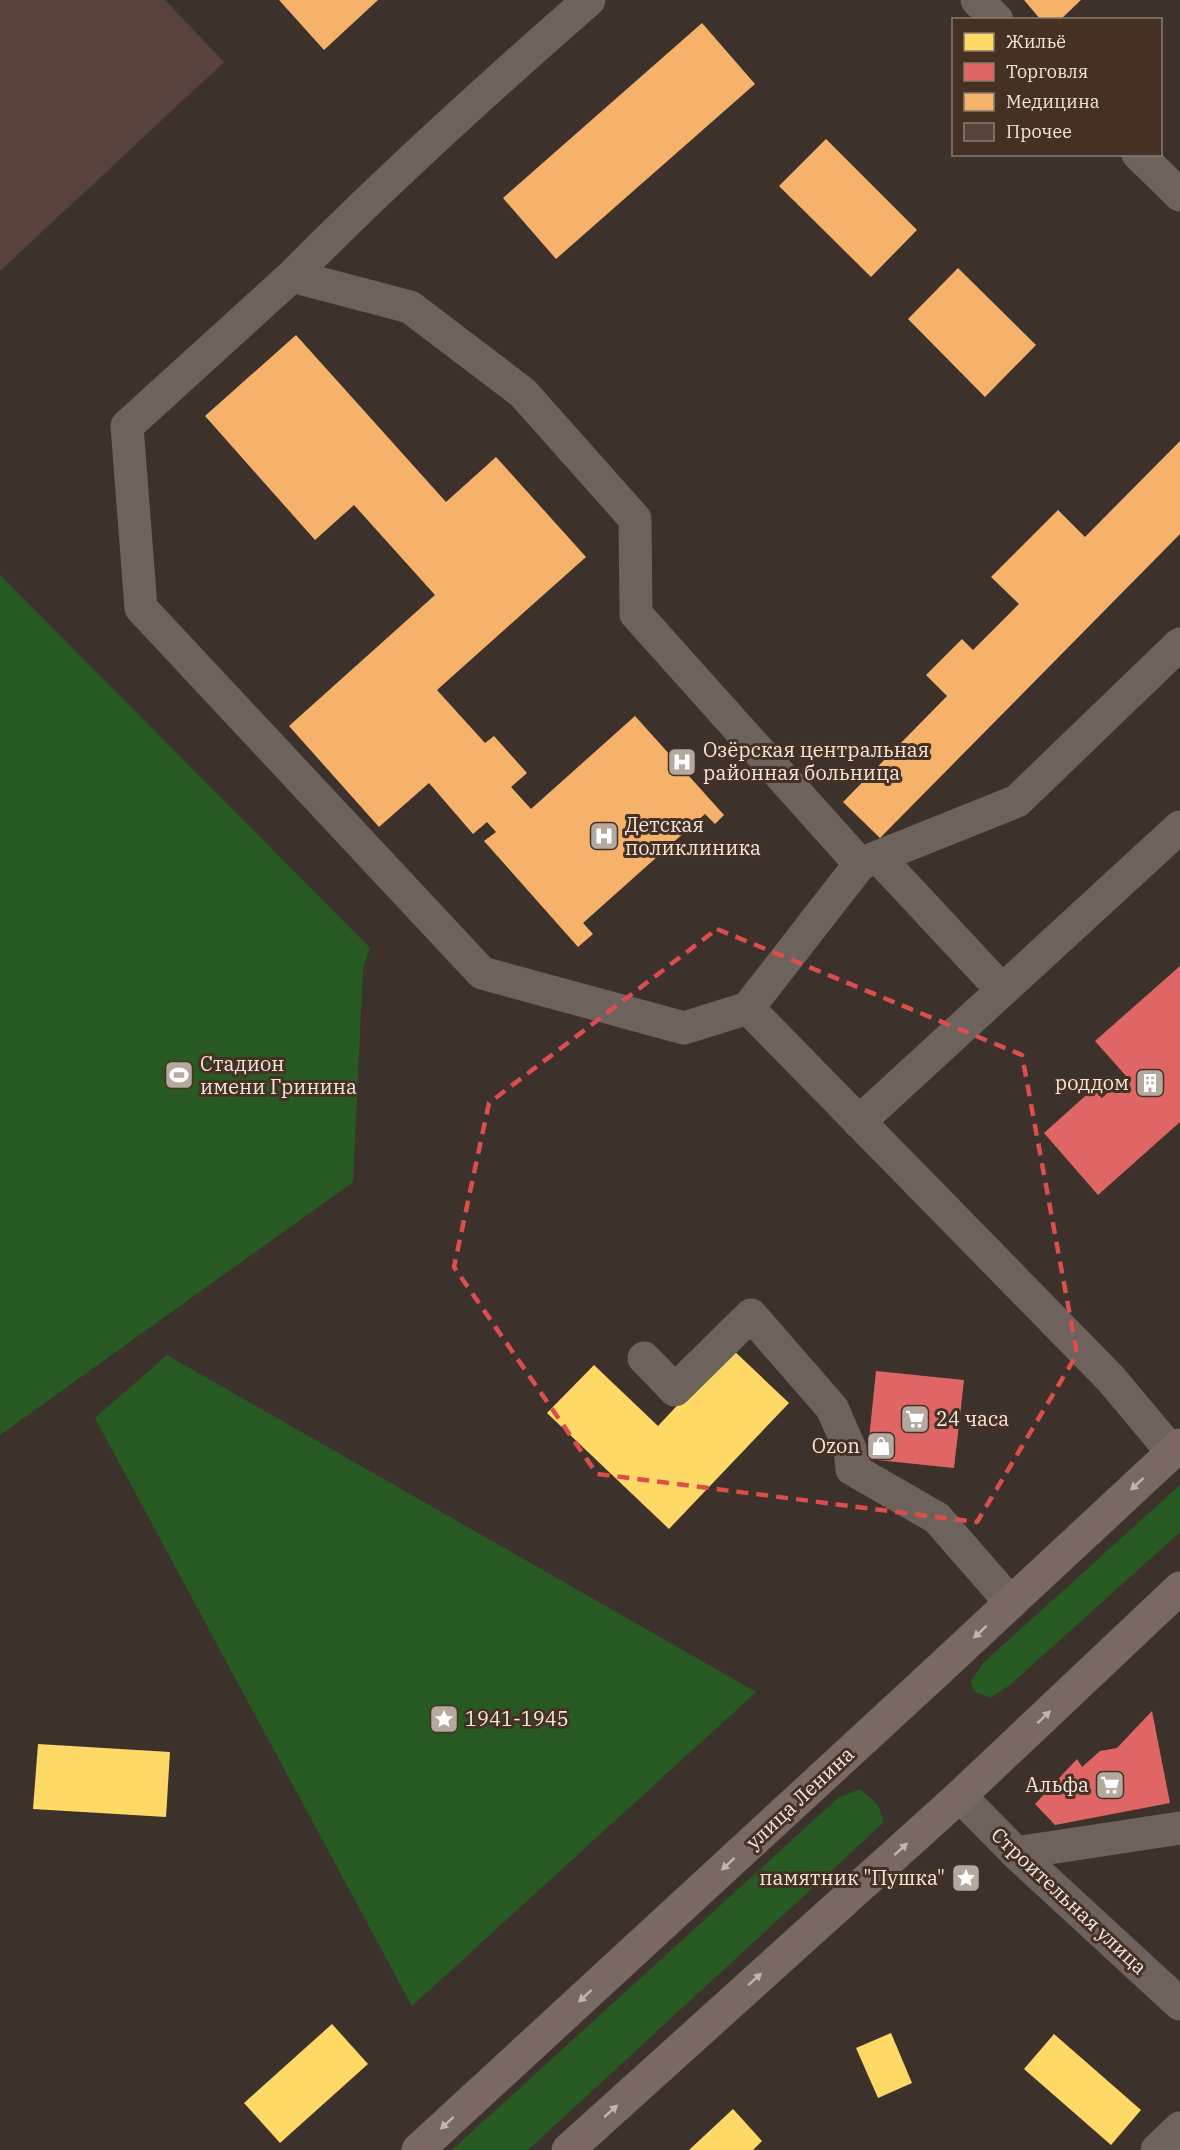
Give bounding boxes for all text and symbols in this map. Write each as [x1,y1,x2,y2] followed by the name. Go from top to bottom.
[952,18,1162,156] legend
[1006,30,1066,53] text: Жильё
[1006,60,1088,83] text: Торговля
[1006,90,1100,113] text: Медицина
[1006,120,1072,143] text: Прочее
[703,736,929,786] place label: Озёрская центральная районная больница
[666,746,698,778] hospital icon: Озёрская центральная районная больница
[625,811,761,861] place label: Детская поликлиника
[588,820,620,852] hospital icon: Детская поликлиника
[200,1050,357,1100] place label: Стадион имени Гринина
[163,1059,195,1091] sports icon: Стадион имени Гринина
[1134,1067,1166,1099] building icon: роддом
[1055,1069,1129,1096] place label: роддом
[899,1403,931,1435] supermarket icon: 24 часа
[936,1405,1009,1432] place label: 24 часа
[865,1430,897,1462] shop icon: Ozon
[812,1432,860,1459] place label: Ozon
[1130,1477,1144,1491] one-way arrow
[972,1625,987,1639] one-way arrow
[428,1703,460,1735] place icon: 1941-1945
[465,1705,569,1732] place label: 1941-1945
[1036,1710,1051,1724] one-way arrow
[740,1740,860,1855] street label: улица Ленина
[1094,1769,1126,1801] supermarket icon: Альфа
[1025,1771,1089,1798] place label: Альфа
[986,1821,1153,1980] street label: Строительная улица
[893,1843,908,1856] one-way arrow
[721,1857,736,1870] one-way arrow
[950,1862,982,1894] place icon: памятник "Пушка"
[759,1864,945,1891] place label: памятник "Пушка"
[748,1972,763,1986] one-way arrow
[577,1989,592,2003] one-way arrow
[603,2105,618,2118] one-way arrow
[440,2116,455,2129] one-way arrow

